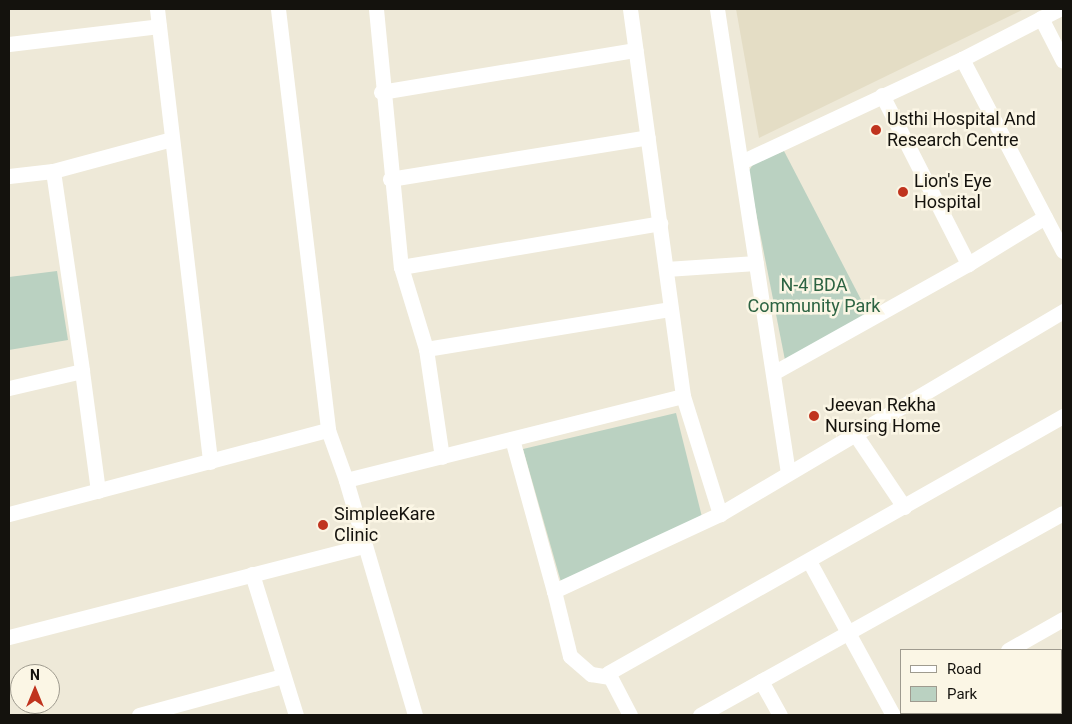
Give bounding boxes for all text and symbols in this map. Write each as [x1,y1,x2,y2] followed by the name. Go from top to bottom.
[887,109,1036,152] place label: Usthi Hospital And Research Centre
[869,123,883,137] marker: Usthi Hospital And Research Centre
[914,171,992,213] place label: Lion's Eye Hospital
[896,185,910,199] marker: Lion's Eye Hospital
[748,275,880,318] park label: N-4 BDA Community Park
[825,395,940,438] place label: Jeevan Rekha Nursing Home
[807,409,821,423] marker: Jeevan Rekha Nursing Home
[334,504,435,546] place label: SimpleeKare Clinic
[316,518,330,532] marker: SimpleeKare Clinic
[900,649,1062,714] legend
[947,660,981,678] text: Road
[10,664,60,714] north arrow
[30,667,40,683] text: N
[947,685,977,703] text: Park

